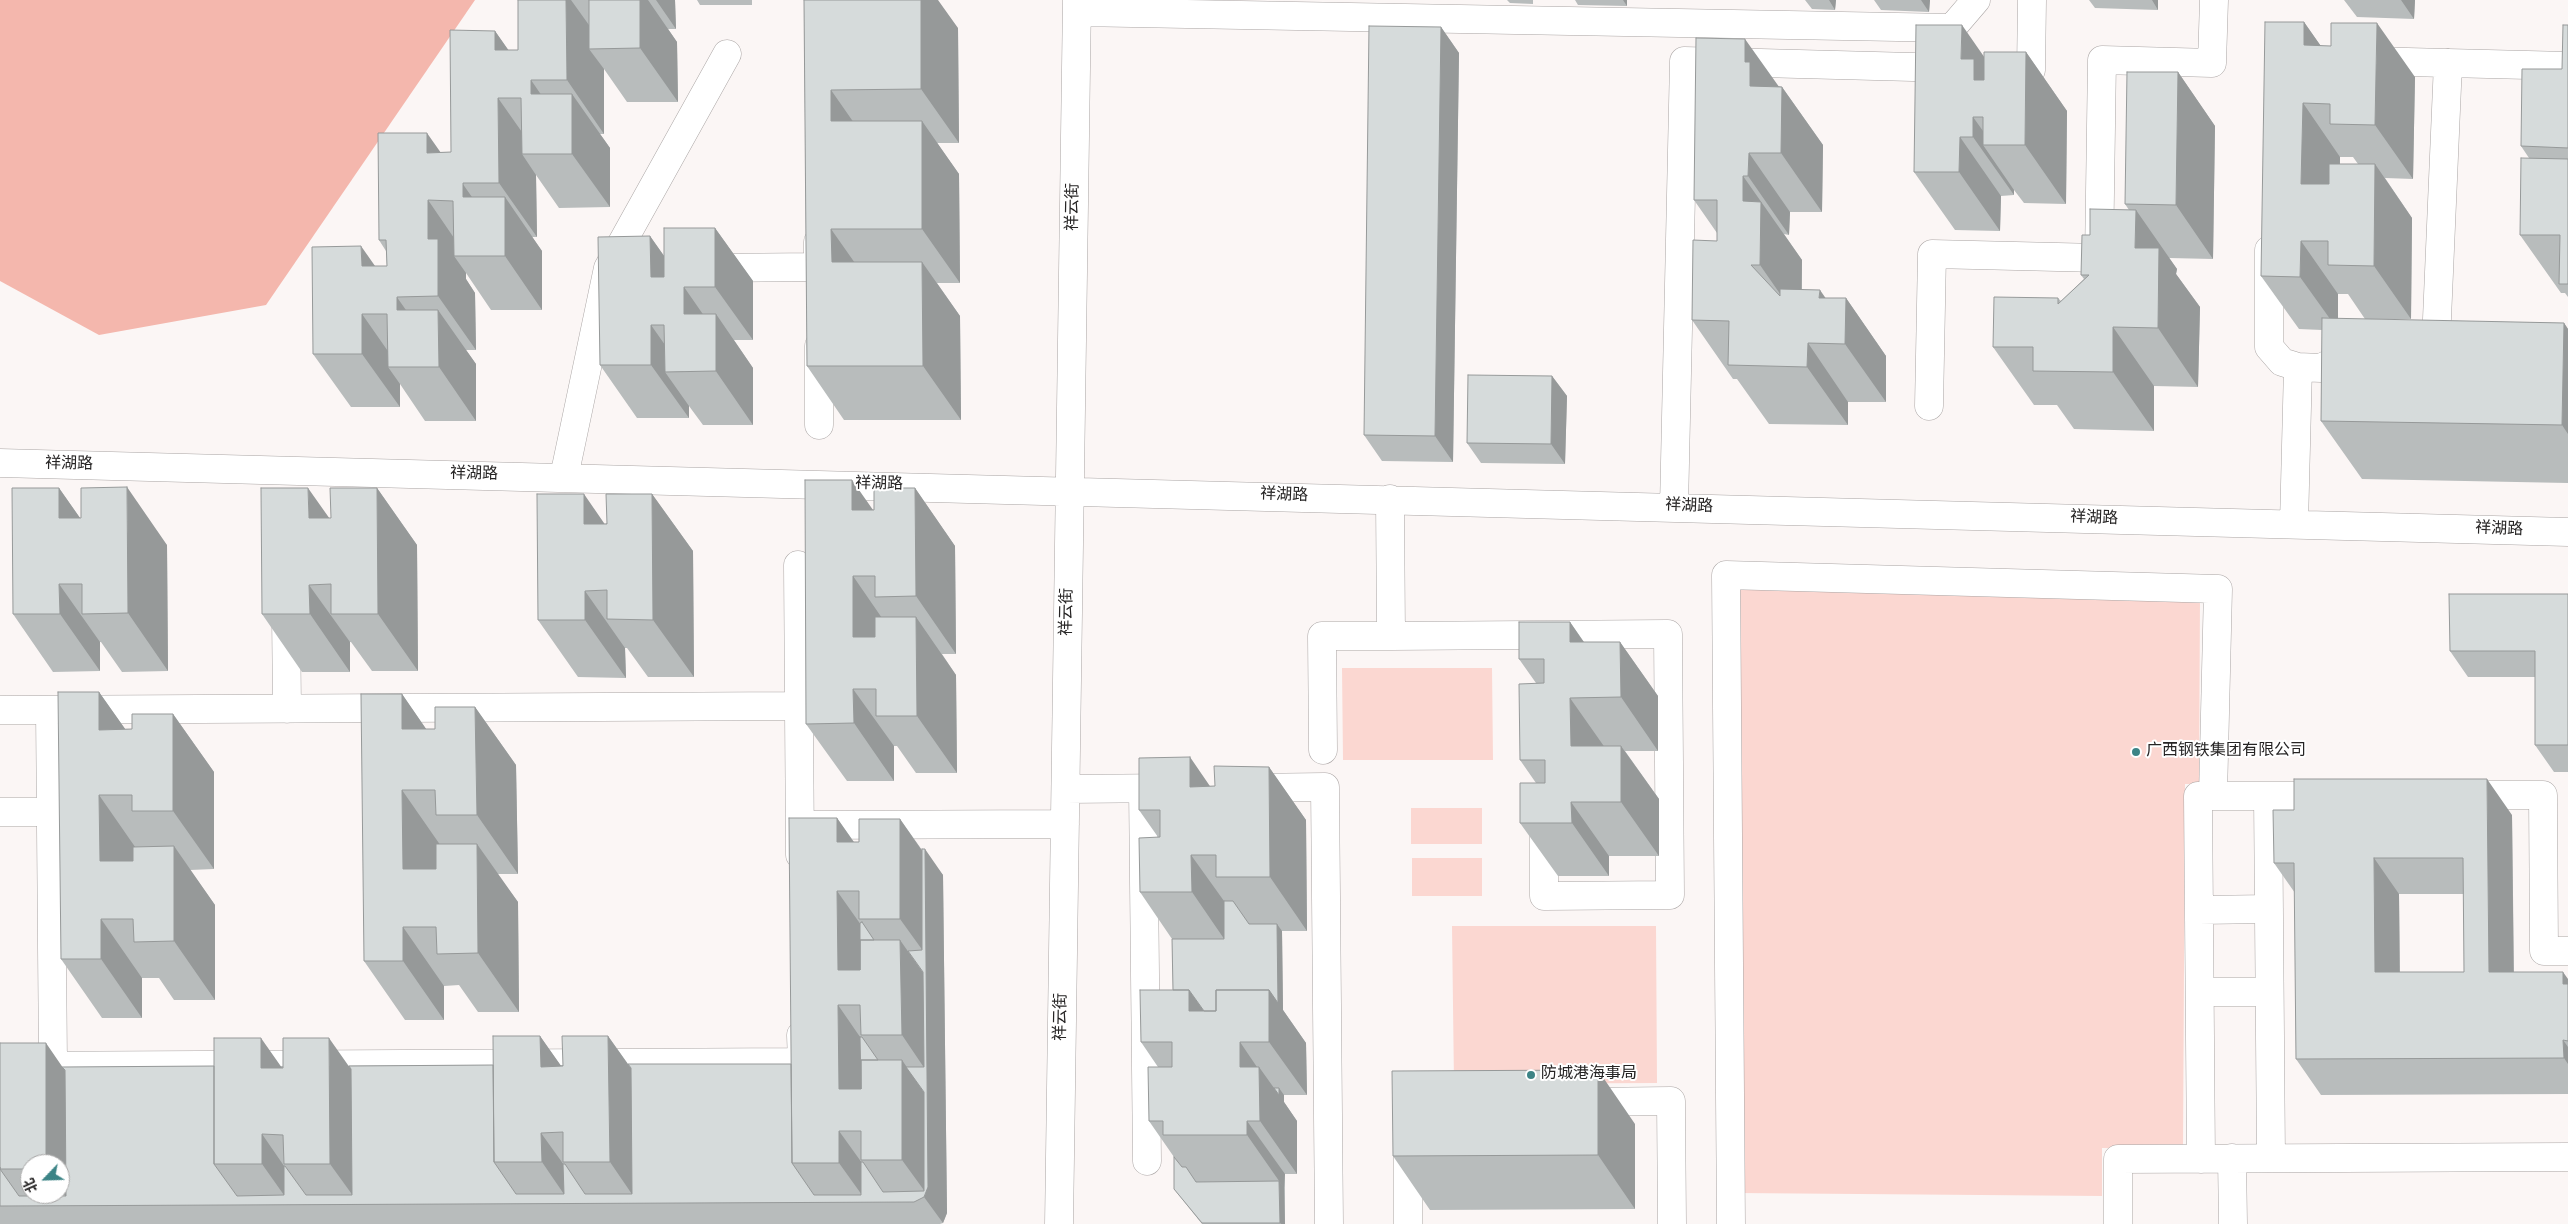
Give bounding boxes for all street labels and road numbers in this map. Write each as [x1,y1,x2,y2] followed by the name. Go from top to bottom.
[1064,183,1084,231] street label: 祥云街
[45,455,93,475] street label: 祥湖路
[450,465,498,485] street label: 祥湖路
[855,475,903,495] street label: 祥湖路
[1260,486,1308,506] street label: 祥湖路
[1665,497,1713,517] street label: 祥湖路
[2070,509,2118,529] street label: 祥湖路
[2475,520,2523,540] street label: 祥湖路
[1058,588,1078,636] street label: 祥云街
[1052,993,1072,1041] street label: 祥云街

